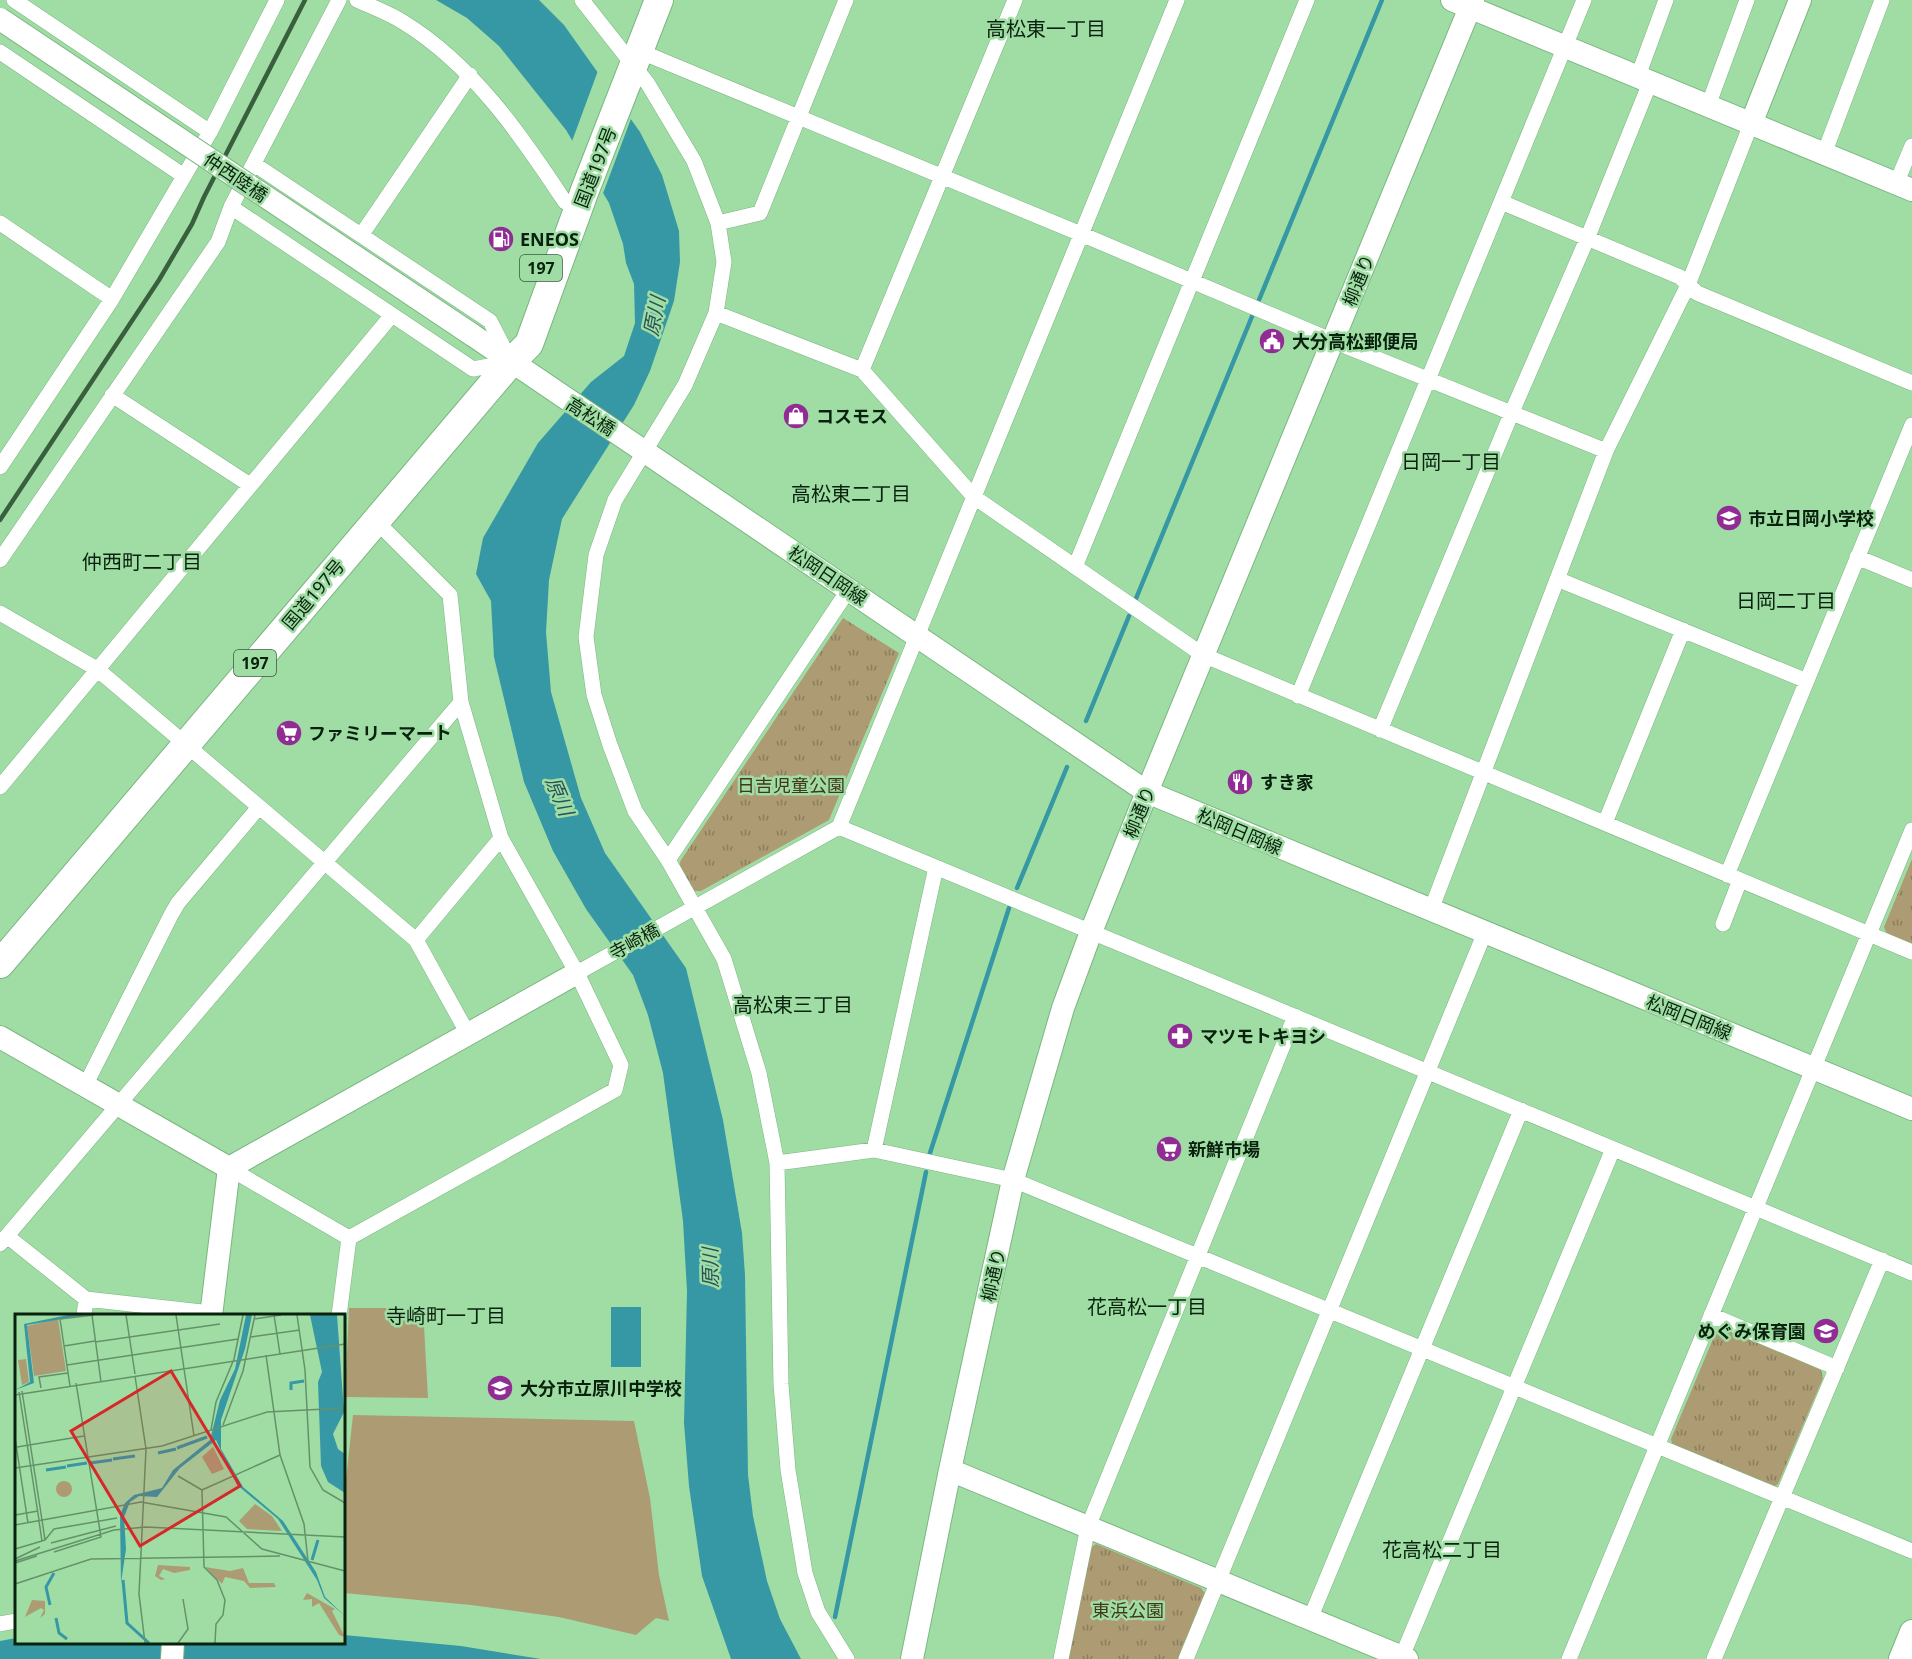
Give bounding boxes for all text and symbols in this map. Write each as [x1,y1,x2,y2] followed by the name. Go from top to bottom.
[986,15,1106,42] district label: 高松東一丁目
[569,123,621,211] street label: 国道197号
[199,147,273,207] street label: 仲西陸橋
[486,224,516,254] fuel station icon: ENEOS
[520,227,579,251] place label: ENEOS
[1337,250,1379,310] street label: 柳通り
[520,255,562,281] road number: 197
[637,292,671,338] water label: 原川
[1257,326,1287,356] public building icon: 大分高松郵便局
[1292,329,1418,353] place label: 大分高松郵便局
[562,391,620,441] street label: 高松橋
[781,401,811,431] shop icon: コスモス
[816,404,888,428] place label: コスモス
[1401,448,1501,475] district label: 日岡一丁目
[791,480,911,507] district label: 高松東二丁目
[1714,503,1744,533] school or university icon: 市立日岡小学校
[1748,506,1874,530] place label: 市立日岡小学校
[784,540,872,610] street label: 松岡日岡線
[82,548,202,575] district label: 仲西町二丁目
[277,554,349,634] street label: 国道197号
[1736,587,1836,614] district label: 日岡二丁目
[234,650,276,676] road number: 197
[274,718,304,748] supermarket icon: ファミリーマート
[308,721,452,745] place label: ファミリーマート
[1225,767,1255,797] restaurant icon: すき家
[1260,770,1314,794] place label: すき家
[540,772,581,822] water label: 原川
[737,773,845,797] park label: 日吉児童公園
[1118,782,1160,842] street label: 柳通り
[1194,802,1286,860] street label: 松岡日岡線
[605,917,663,965] street label: 寺崎橋
[1643,989,1735,1045] street label: 松岡日岡線
[733,991,853,1018] district label: 高松東三丁目
[1165,1021,1195,1051] pharmacy icon: マツモトキヨシ
[1200,1024,1326,1048] place label: マツモトキヨシ
[1154,1134,1184,1164] supermarket icon: 新鮮市場
[1188,1137,1260,1161] place label: 新鮮市場
[696,1246,724,1288] water label: 原川
[976,1246,1010,1304] street label: 柳通り
[1087,1293,1207,1320] district label: 花高松一丁目
[386,1302,506,1329] district label: 寺崎町一丁目
[15,1314,345,1644] inset map
[1811,1316,1841,1346] school or university icon: めぐみ保育園
[1697,1319,1806,1343] place label: めぐみ保育園
[485,1373,515,1403] school or university icon: 大分市立原川中学校
[520,1376,682,1400] place label: 大分市立原川中学校
[1382,1536,1502,1563] district label: 花高松二丁目
[1092,1598,1164,1622] park label: 東浜公園

